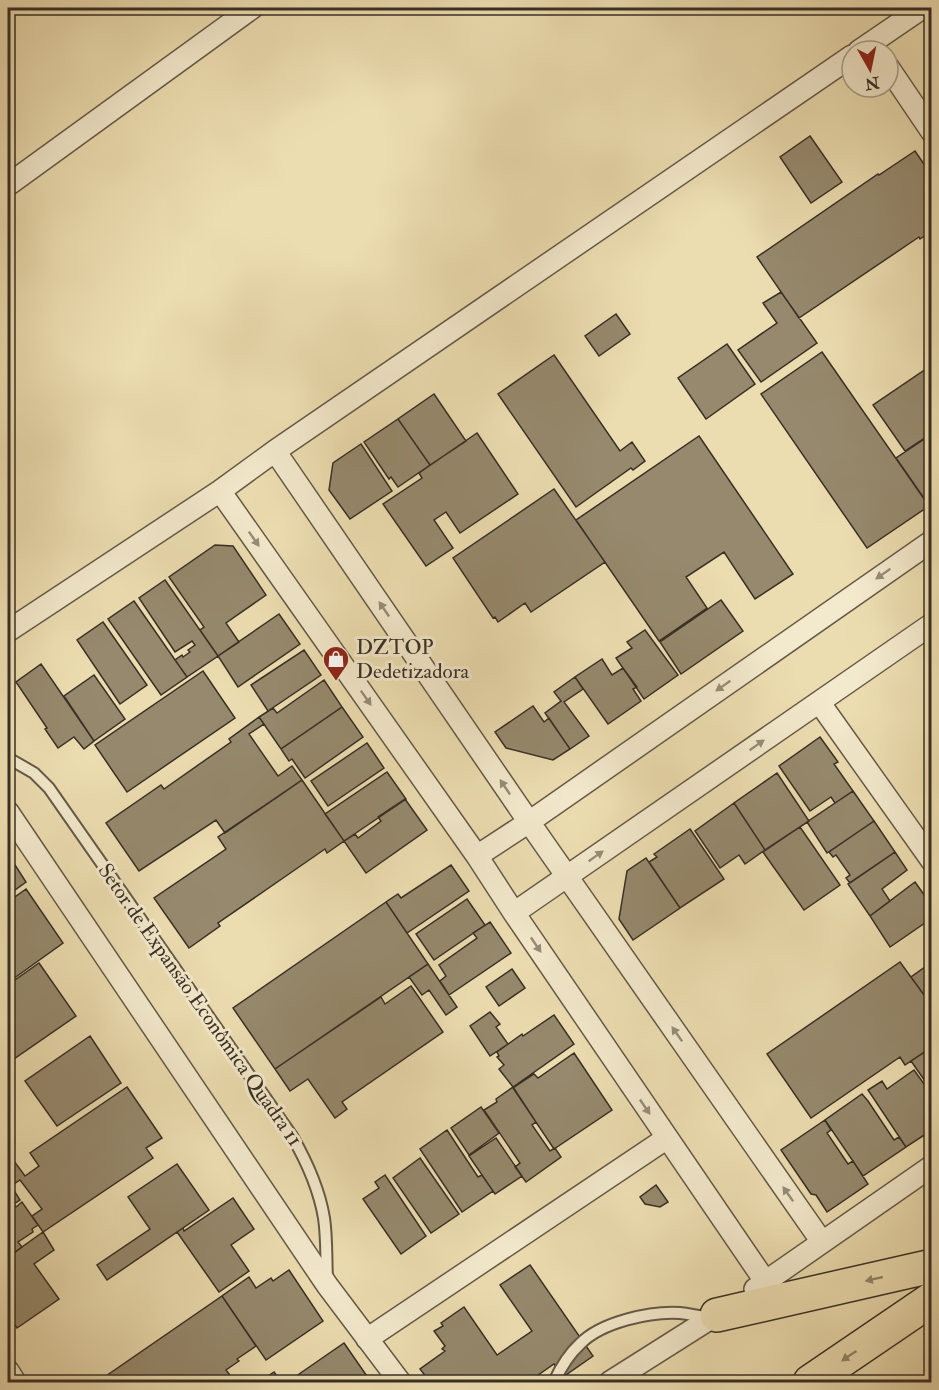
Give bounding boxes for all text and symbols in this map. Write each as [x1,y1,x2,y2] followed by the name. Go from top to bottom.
[840,39,900,99] north arrow
[863,72,882,94] text: N
[248,530,260,546] one-way arrow
[876,568,892,580] one-way arrow
[378,601,389,617] one-way arrow
[356,634,469,685] place label: DZTOP Dedetizadora
[321,644,351,682] shop icon: DZTOP Dedetizadora
[716,680,732,692] one-way arrow
[360,690,371,706] one-way arrow
[748,739,764,751] one-way arrow
[499,780,511,796] one-way arrow
[588,851,604,862] one-way arrow
[92,858,308,1152] street label: Setor de Expansão Econômica Quadra 11
[530,937,542,953] one-way arrow
[671,1026,683,1042] one-way arrow
[640,1098,651,1115] one-way arrow
[782,1186,794,1202] one-way arrow
[865,1274,884,1284] one-way arrow
[841,1350,857,1362] one-way arrow

